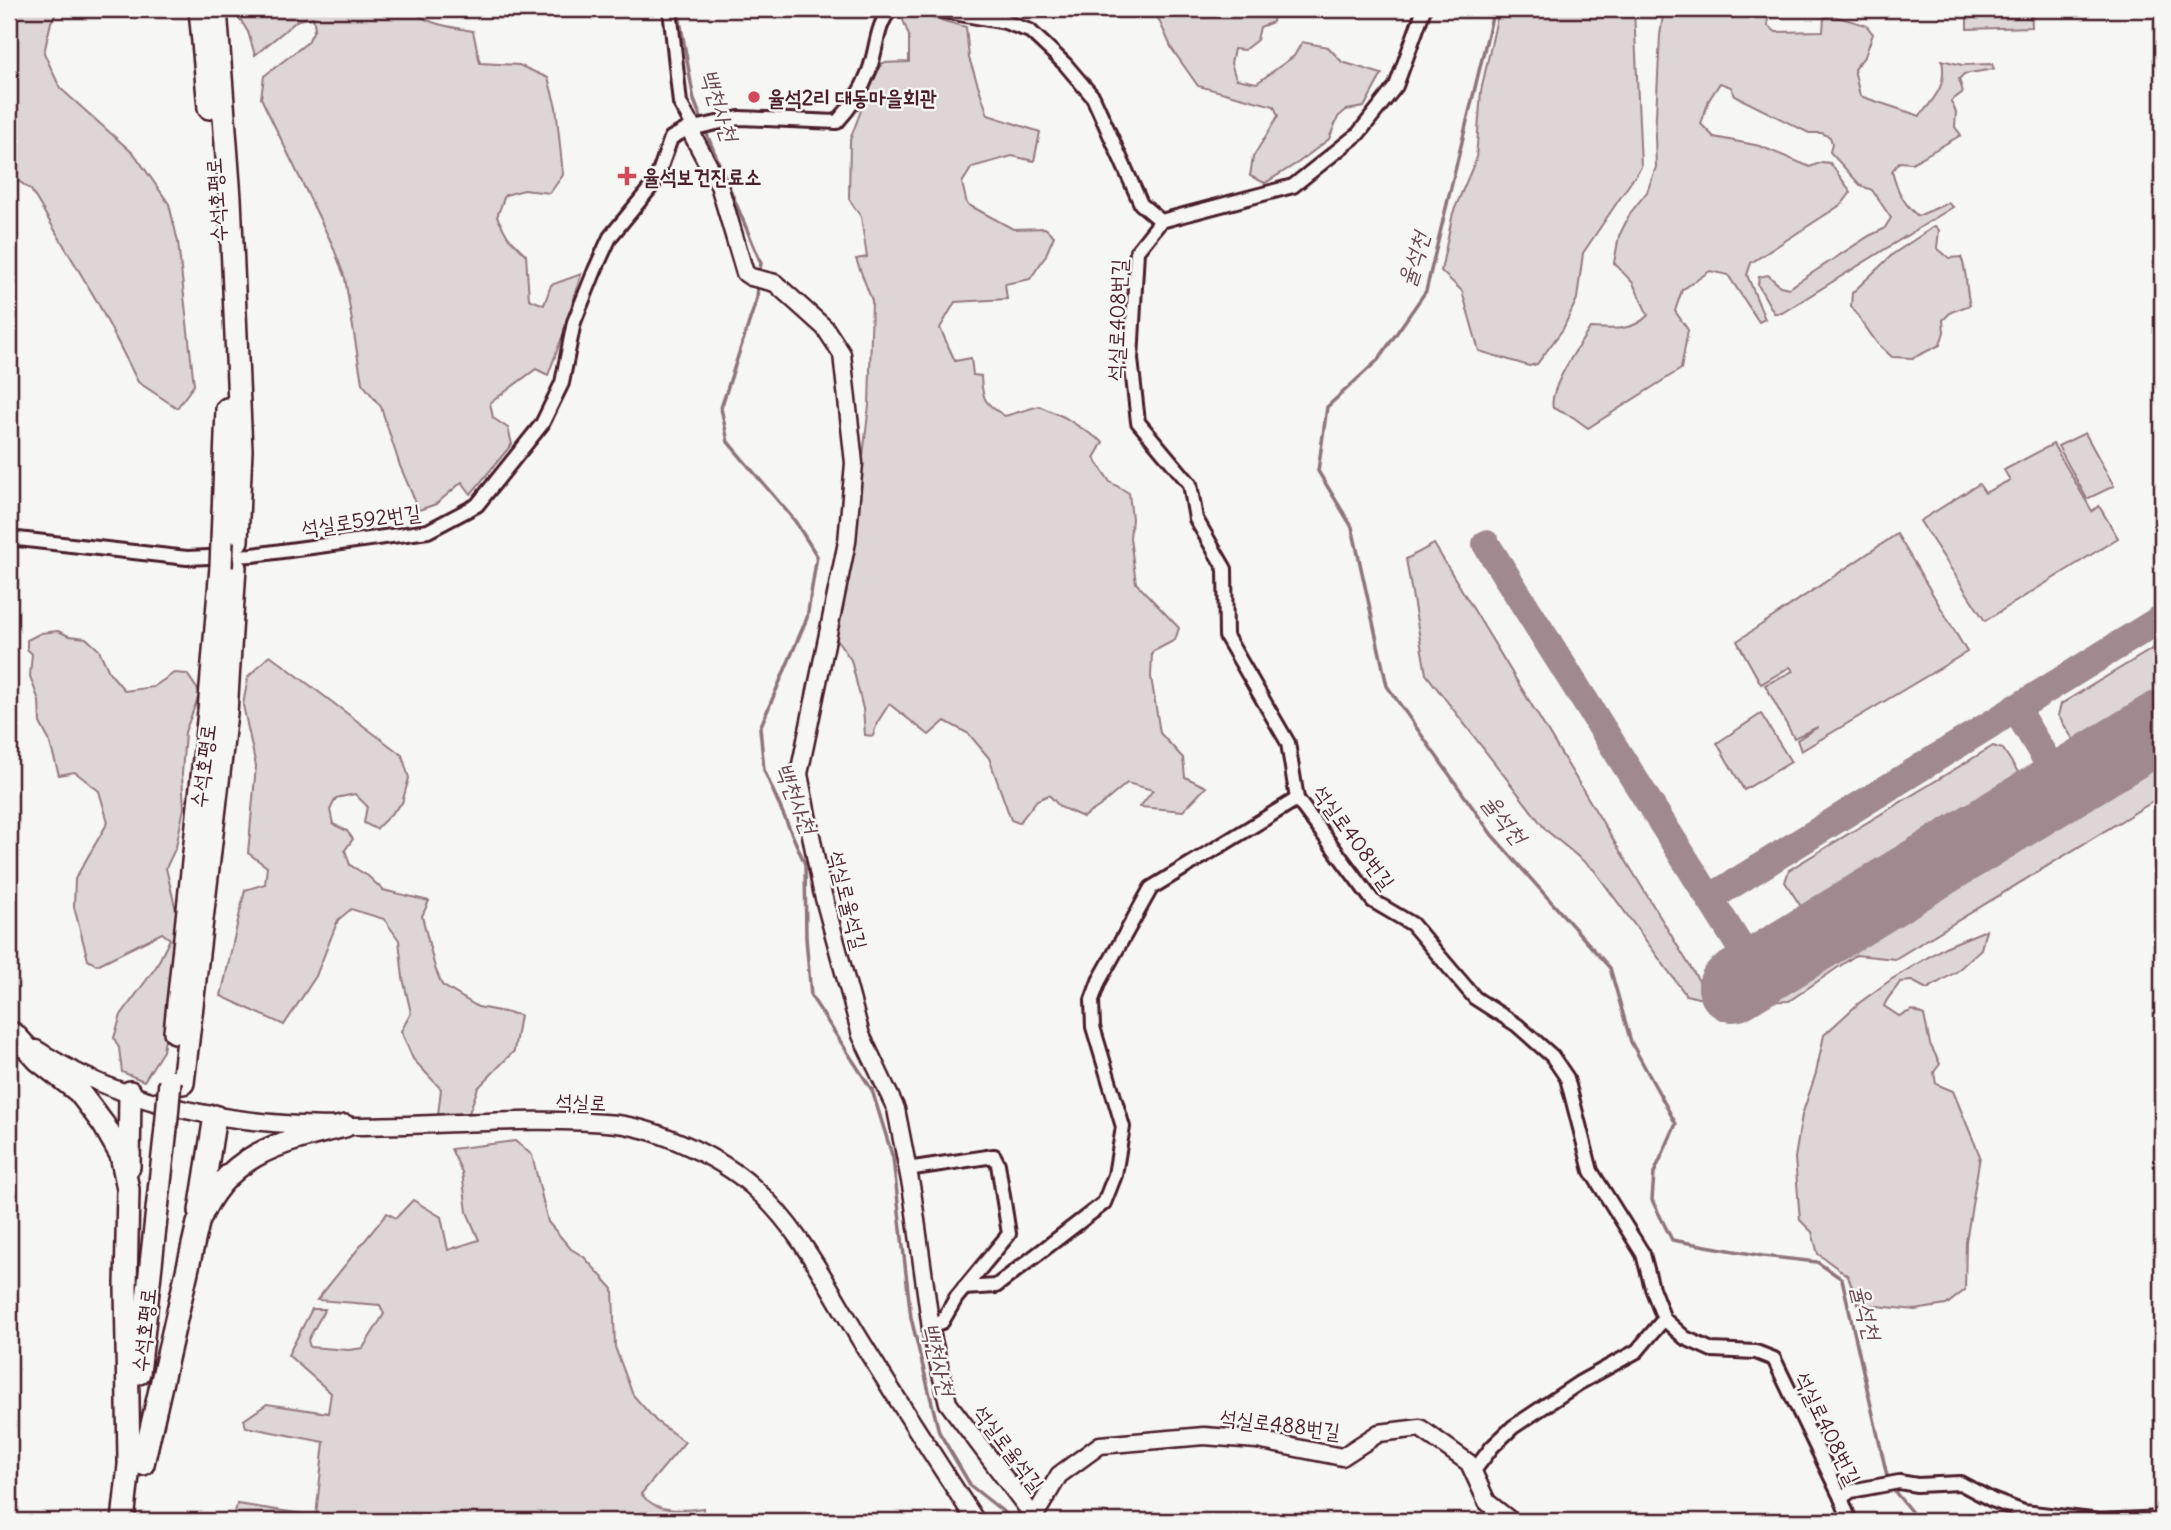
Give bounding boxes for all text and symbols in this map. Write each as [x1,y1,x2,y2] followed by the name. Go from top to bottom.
[695,65,746,147] water label: 백천사천
[768,84,937,111] place label: 율석2리 대동마을회관
[746,89,762,105] marker: 율석2리 대동마을회관
[200,157,232,243] street label: 수석호평로
[643,163,761,190] place label: 율석보건진료소
[617,166,637,186] marker: 율석보건진료소
[1391,226,1436,290] water label: 율석천
[1101,258,1133,382] street label: 석실로408번길
[300,498,422,542] street label: 석실로592번길
[184,722,222,810] street label: 수석호평로
[770,758,825,840] water label: 백천사천
[1307,779,1401,895] street label: 석실로408번길
[1476,788,1535,852] water label: 율석천
[823,848,873,953] street label: 석실로율석길
[555,1088,607,1116] street label: 석실로
[1846,1282,1888,1345] water label: 율석천
[126,1287,162,1373] street label: 수석호평로
[916,1320,963,1401] water label: 백천사천
[1789,1367,1867,1489] street label: 석실로408번길
[968,1399,1050,1497] street label: 석실로율석길
[1218,1403,1342,1445] street label: 석실로488번길

